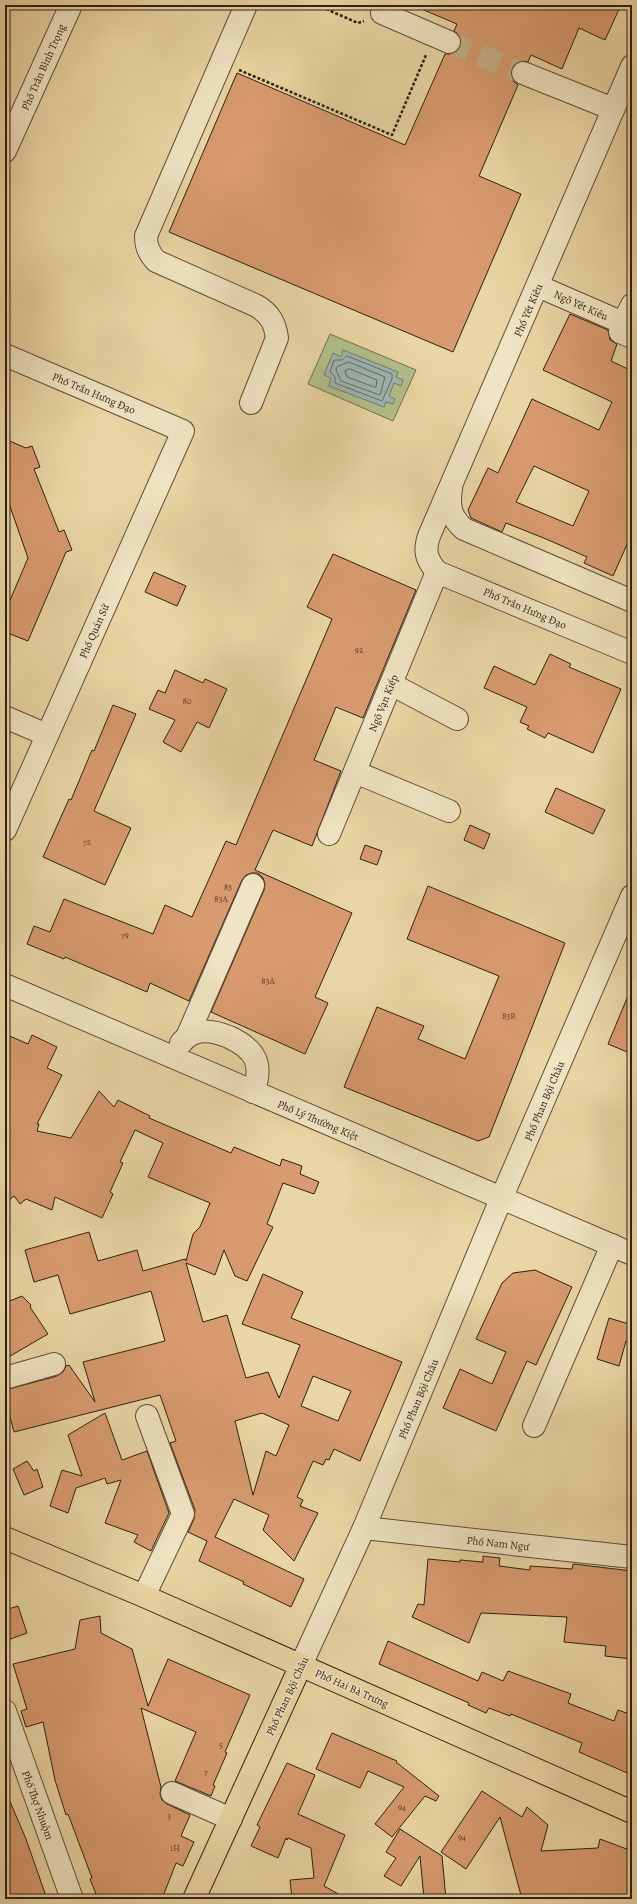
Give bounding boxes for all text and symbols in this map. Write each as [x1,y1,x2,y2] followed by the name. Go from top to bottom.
[18,21,69,113] street label: Phố Trần Bình Trọng
[510,281,546,339] street label: Phố Yết Kiêu
[551,287,610,324] street label: Ngõ Yết Kiêu
[50,369,138,418] street label: Phố Trần Hưng Đạo
[481,584,569,633] street label: Phố Trần Hưng Đạo
[76,601,113,661] street label: Phố Quán Sứ
[355,644,364,656] house number: 92
[365,672,402,734] street label: Ngõ Vạn Kiếp
[182,695,192,707] house number: 80
[83,836,92,848] house number: 72
[224,881,232,893] house number: 83
[214,893,228,905] house number: 83A
[121,929,129,941] house number: 79
[261,975,275,987] house number: 83A
[502,1010,516,1022] house number: 83B
[521,1059,568,1144] street label: Phố Phan Bội Châu
[275,1097,361,1145] street label: Phố Lý Thường Kiệt
[395,1357,442,1442] street label: Phố Phan Bội Châu
[466,1533,530,1554] street label: Phố Nam Ngư
[262,1654,312,1738] street label: Phố Phan Bội Châu
[312,1665,392,1712] street label: Phố Hai Bà Trưng
[219,1739,223,1751] house number: 5
[204,1766,208,1778] house number: 7
[18,1768,57,1842] street label: Phố Thợ Nhuộm
[398,1801,406,1813] house number: 94
[167,1810,171,1822] house number: 3
[458,1831,466,1843] house number: 94
[170,1842,180,1854] house number: 1H

